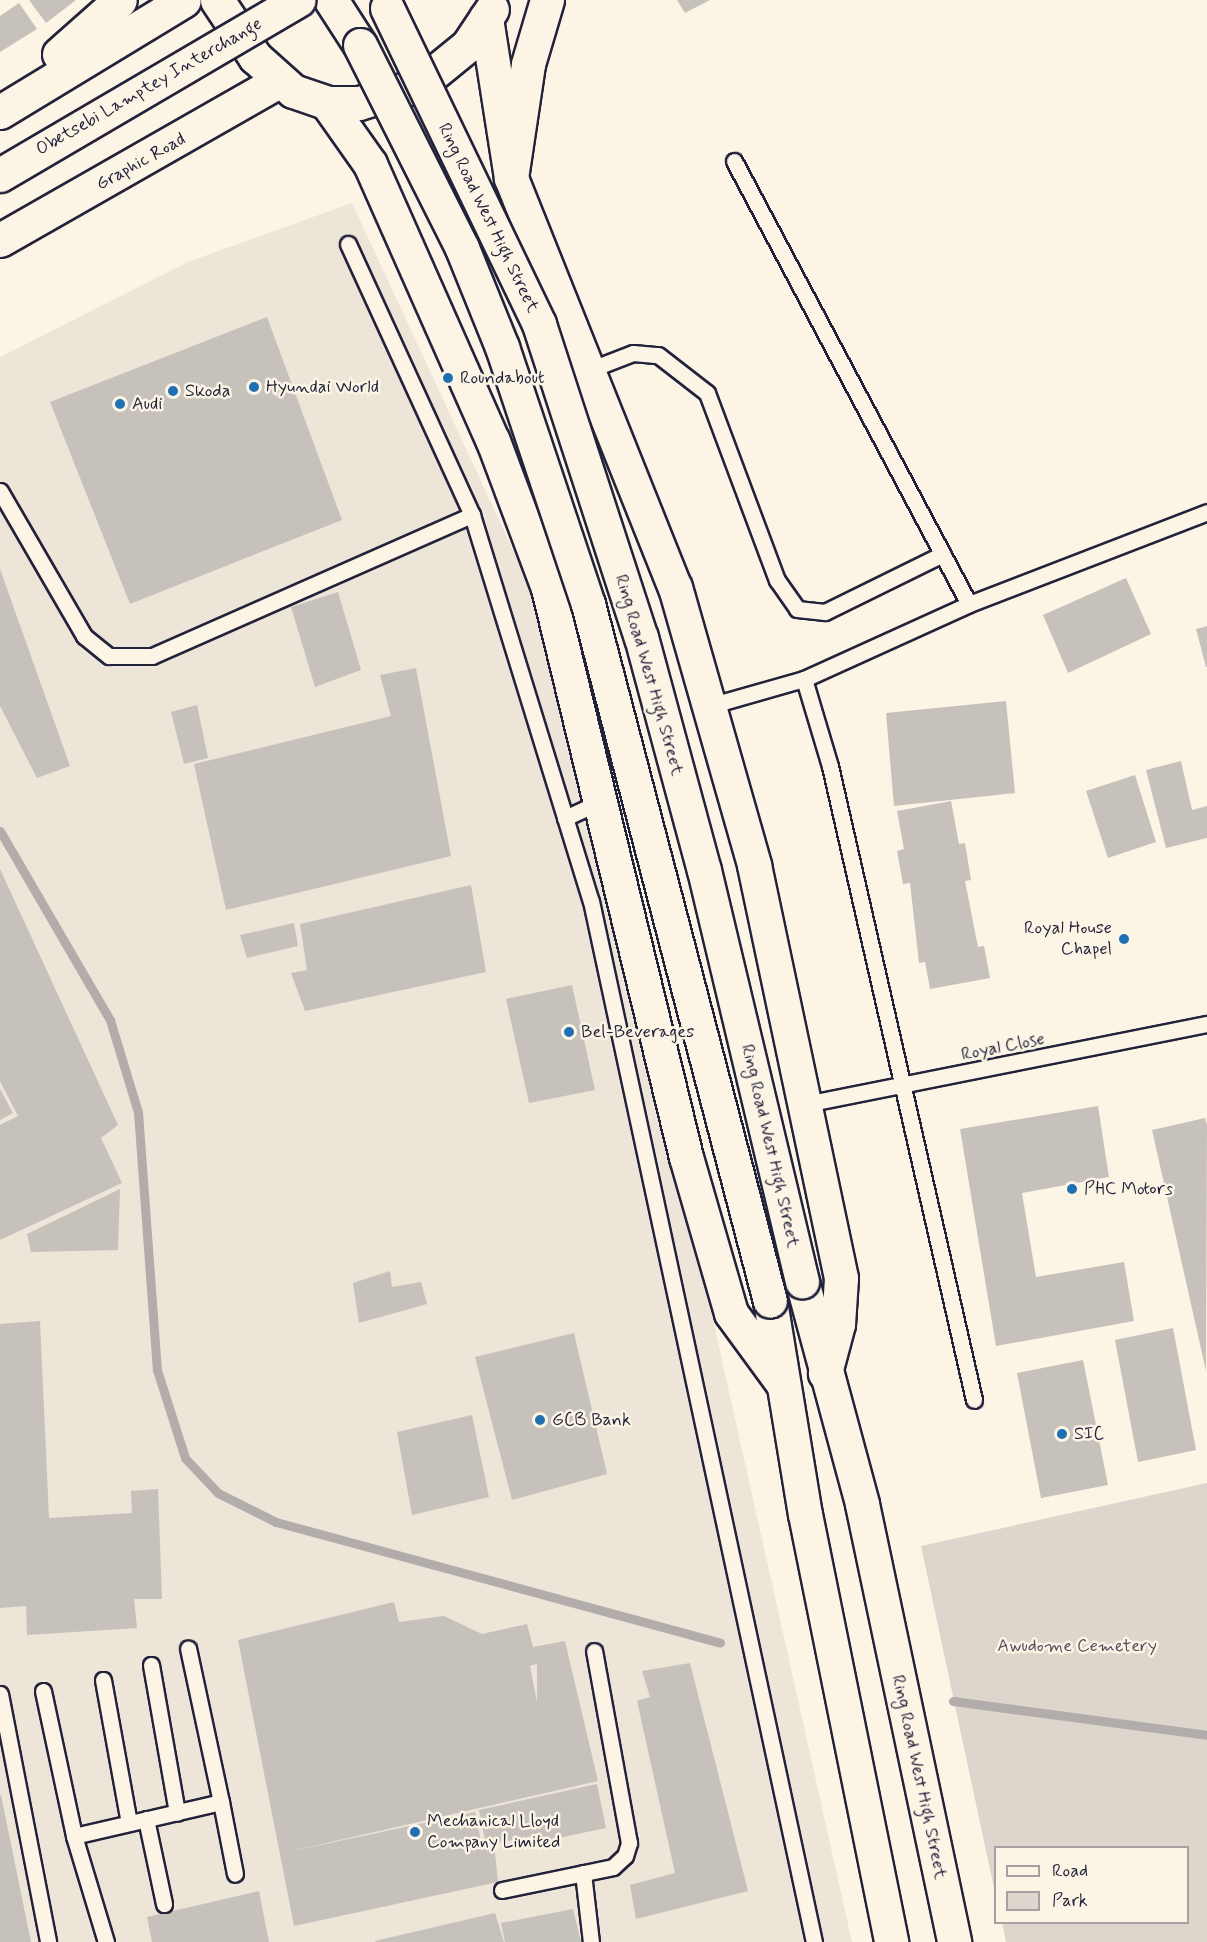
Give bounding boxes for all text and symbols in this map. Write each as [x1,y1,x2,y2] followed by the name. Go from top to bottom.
[37,16,261,158] street label: Obetsebi Lamptey Interchange
[432,119,544,317] street label: Ring Road West High Street
[93,129,189,195] street label: Graphic Road
[460,367,545,389] place label: Roundabout
[441,371,455,385] marker: Roundabout
[266,376,379,398] place label: Hyundai World
[185,380,231,402] place label: Skoda
[247,380,261,394] marker: Hyundai World
[166,384,180,398] marker: Skoda
[132,393,162,415] place label: Audi
[113,397,127,411] marker: Audi
[610,571,688,779] street label: Ring Road West High Street
[1025,918,1112,960] place label: Royal House Chapel
[1117,932,1131,946] marker: Royal House Chapel
[581,1021,694,1043] place label: Bel-Beverages
[562,1025,576,1039] marker: Bel-Beverages
[959,1028,1047,1066] street label: Royal Close
[736,1041,804,1251] street label: Ring Road West High Street
[1084,1178,1173,1200] place label: PHC Motors
[1065,1182,1079,1196] marker: PHC Motors
[552,1409,631,1431] place label: GCB Bank
[533,1413,547,1427] marker: GCB Bank
[1074,1423,1104,1445] place label: SIC
[1055,1427,1069,1441] marker: SIC
[997,1635,1157,1657] park label: Awudome Cemetery
[887,1672,951,1882] street label: Ring Road West High Street
[427,1811,564,1854] place label: Mechanical Lloyd Company Limited
[408,1825,422,1839] marker: Mechanical Lloyd Company Limited
[994,1846,1189,1924] legend
[1052,1859,1088,1883] text: Road
[1052,1889,1088,1913] text: Park

